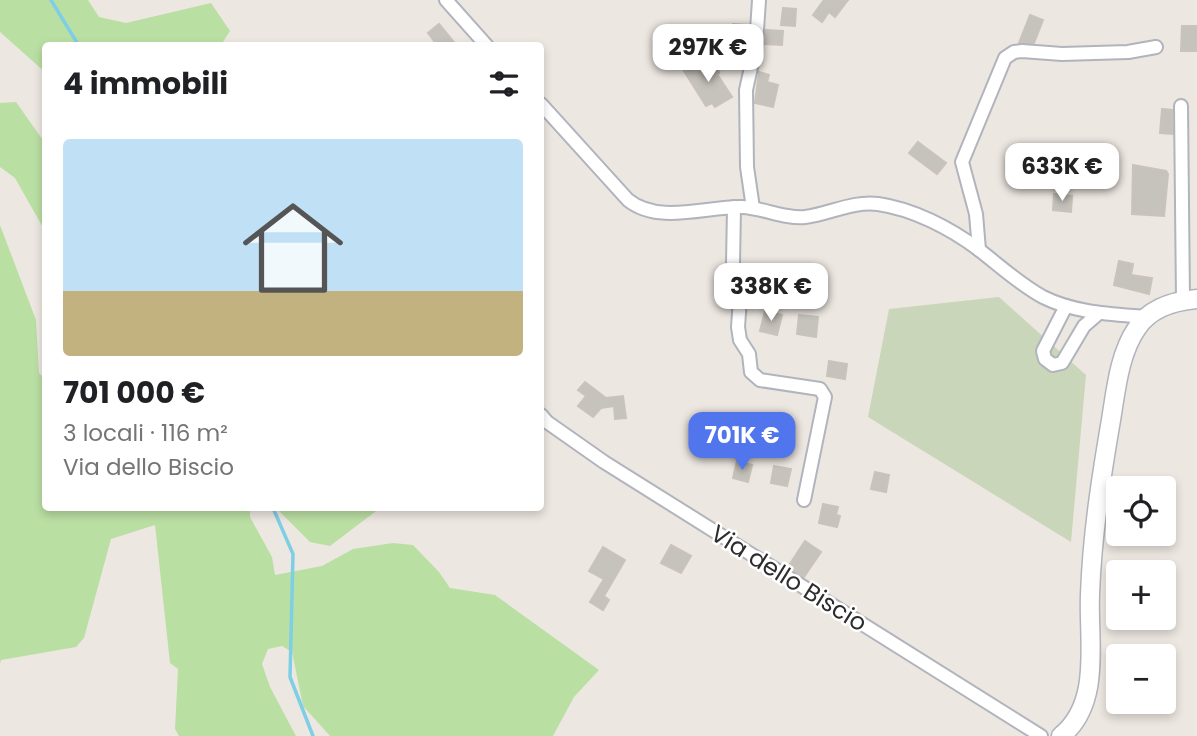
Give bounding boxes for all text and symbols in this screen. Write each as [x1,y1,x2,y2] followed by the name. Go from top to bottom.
[651,24,765,84] pin: 297K €
[669,31,747,63] text: 297K €
[63,62,228,105] text: 4 immobili
[485,65,523,103] icon: filters
[1005,144,1119,203] pin: 633K €
[1021,150,1103,182] text: 633K €
[230,185,356,311] icon: home
[714,264,828,323] pin: 338K €
[730,270,812,302] text: 338K €
[63,371,205,414] text: 701 000 €
[685,412,799,472] pin: 701K €
[63,417,228,449] text: 3 locali · 116 m²
[704,419,780,451] text: 701K €
[63,451,234,483] text: Via dello Biscio
[1106,476,1176,714] map controls
[1106,476,1176,546] button: locate
[705,517,873,639] street label: Via dello Biscio
[1106,560,1176,630] button: +
[1106,644,1176,714] button: −

